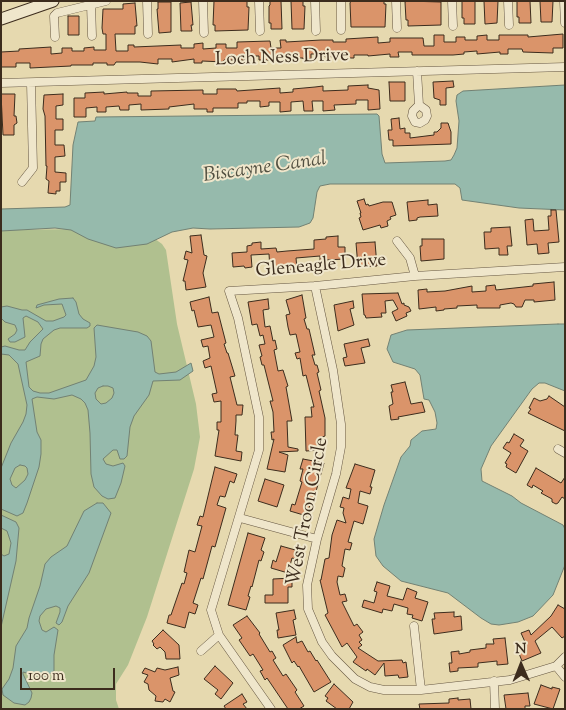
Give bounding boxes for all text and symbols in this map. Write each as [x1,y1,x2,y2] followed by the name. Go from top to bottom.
[215,45,349,73] street label: Loch Ness Drive
[202,148,328,190] water label: Biscayne Canal
[255,250,387,284] street label: Gleneagle Drive
[283,436,335,588] street label: West Troon Circle
[496,640,546,690] north arrow
[515,640,527,660] text: N
[22,658,118,690] scale bar
[28,666,64,687] text: 100 m

